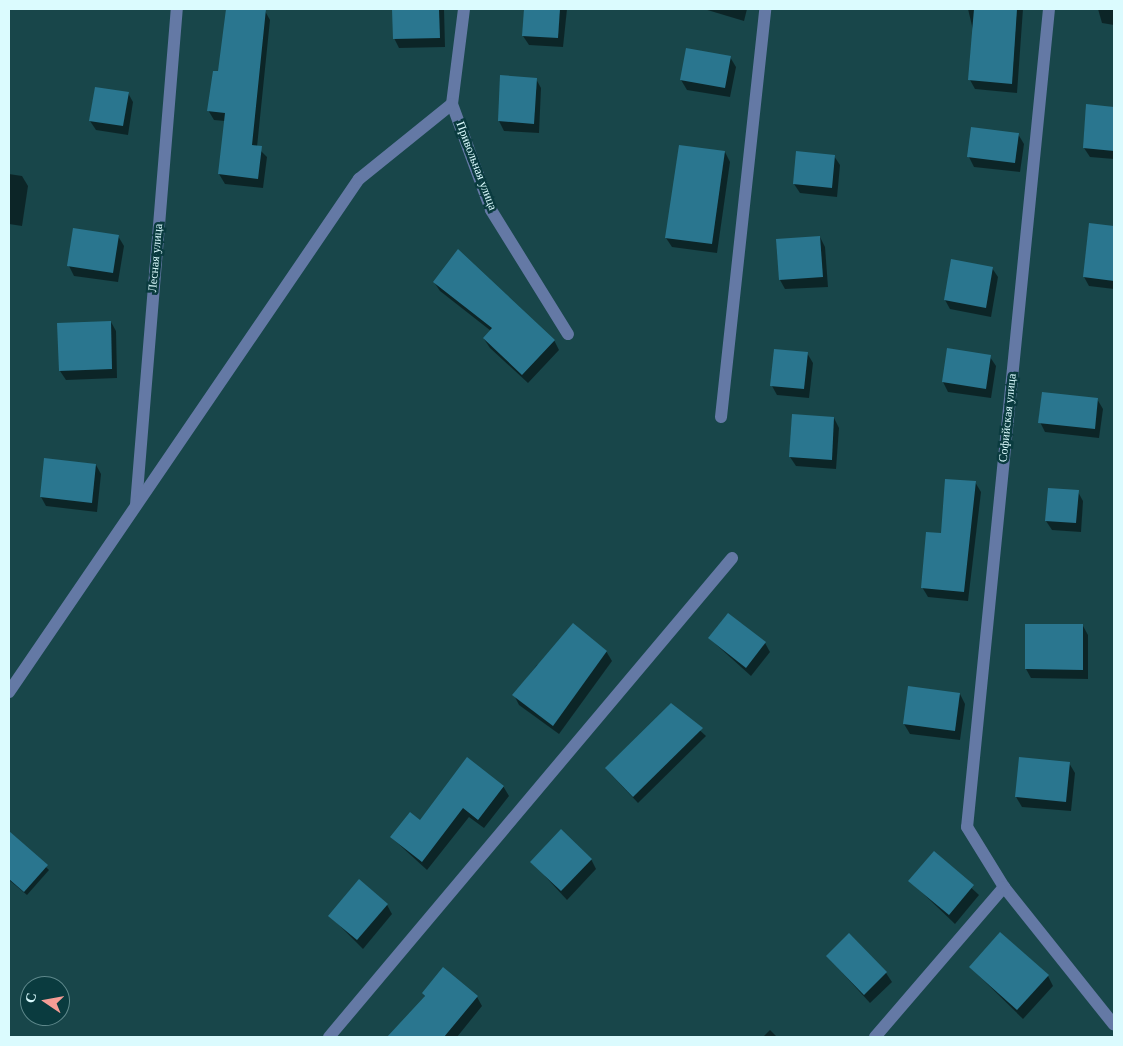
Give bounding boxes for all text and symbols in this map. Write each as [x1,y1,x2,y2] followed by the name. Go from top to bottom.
[452,120,500,212] street label: Привольная улица
[146,223,166,293] street label: Лесная улица
[996,373,1020,463] street label: Софийская улица
[20,976,70,1026] north arrow
[22,991,39,1004] text: С

